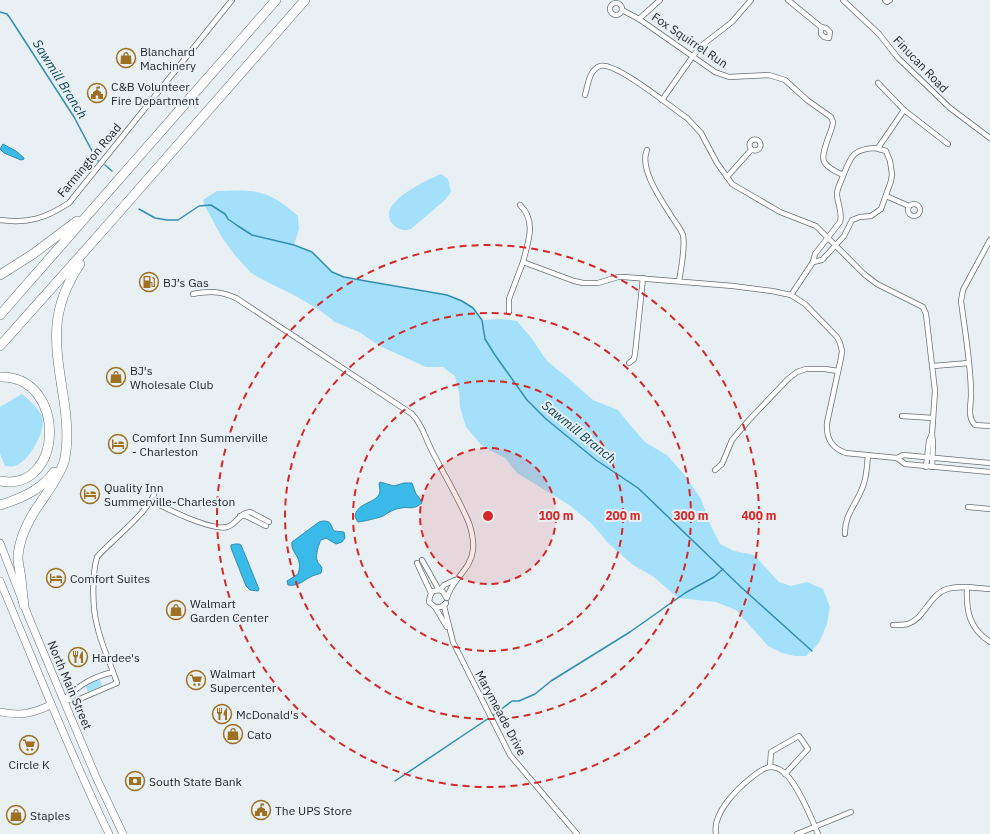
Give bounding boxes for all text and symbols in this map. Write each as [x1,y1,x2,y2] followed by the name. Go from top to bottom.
[649,9,731,71] street label: Fox Squirrel Run
[890,33,952,95] street label: Finucan Road
[29,36,91,122] water label: Sawmill Branch
[140,44,196,73] place label: Blanchard Machinery
[115,47,137,69] shop icon: Blanchard Machinery
[111,79,199,108] place label: C&B Volunteer Fire Department
[86,82,108,104] public building icon: C&B Volunteer Fire Department
[54,120,124,200] street label: Farmington Road
[138,271,160,293] fuel station icon: BJ’s Gas
[163,275,209,290] place label: BJ’s Gas
[130,363,214,392] place label: BJ's Wholesale Club
[105,366,127,388] shop icon: BJ's Wholesale Club
[539,397,619,467] water label: Sawmill Branch
[132,430,268,459] place label: Comfort Inn Summerville - Charleston
[107,433,129,455] hotel icon: Comfort Inn Summerville - Charleston
[104,480,235,509] place label: Quality Inn Summerville-Charleston
[79,483,101,505] hotel icon: Quality Inn Summerville-Charleston
[538,508,574,523] text: 100 m
[605,508,641,523] text: 200 m
[673,508,709,523] text: 300 m
[741,508,777,523] text: 400 m
[481,509,495,523] centre of rings
[45,567,67,589] hotel icon: Comfort Suites
[70,571,150,586] place label: Comfort Suites
[190,596,269,625] place label: Walmart Garden Center
[165,599,187,621] shop icon: Walmart Garden Center
[44,638,96,732] street label: North Main Street
[67,646,89,668] restaurant icon: Hardee's
[92,650,140,665] place label: Hardee's
[210,666,277,695] place label: Walmart Supercenter
[472,668,530,759] street label: Marymeade Drive
[185,669,207,691] supermarket icon: Walmart Supercenter
[211,703,233,725] restaurant icon: McDonald's
[236,707,299,722] place label: McDonald's
[222,723,244,745] shop icon: Cato
[247,727,272,742] place label: Cato
[18,734,40,756] supermarket icon: Circle K
[8,757,50,772] place label: Circle K
[124,770,146,792] bank icon: South State Bank
[149,774,243,789] place label: South State Bank
[250,799,272,821] public building icon: The UPS Store
[275,803,353,818] place label: The UPS Store
[5,804,27,826] shop icon: Staples
[30,808,70,823] place label: Staples

